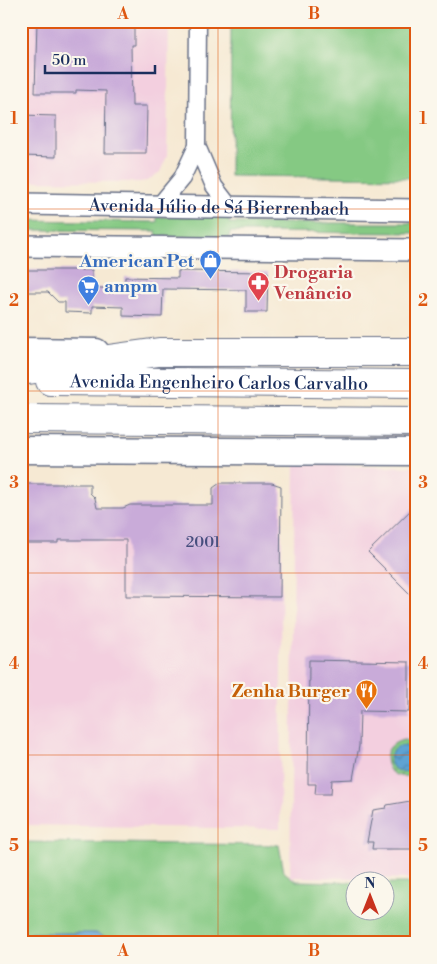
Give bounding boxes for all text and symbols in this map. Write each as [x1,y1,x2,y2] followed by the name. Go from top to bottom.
[116,4,129,24] text: A
[308,4,320,24] text: B
[45,42,155,74] scale bar
[52,51,86,70] text: 50 m
[10,109,18,129] text: 1
[419,109,427,129] text: 1
[87,194,350,220] street label: Avenida Júlio de Sá Bierrenbach
[198,249,222,280] shop icon: American Pet
[78,250,195,273] place label: American Pet
[273,261,353,305] place label: Drogaria Venâncio
[246,270,270,301] pharmacy icon: Drogaria Venâncio
[76,274,100,305] supermarket icon: ampm
[104,275,158,298] place label: ampm
[9,291,19,311] text: 2
[418,291,428,311] text: 2
[69,370,368,395] street label: Avenida Engenheiro Carlos Carvalho
[9,473,19,493] text: 3
[418,473,428,493] text: 3
[186,533,221,552] house number: 2001
[9,654,20,674] text: 4
[418,654,429,674] text: 4
[354,679,378,710] restaurant icon: Zenha Burger
[232,680,350,703] place label: Zenha Burger
[9,836,19,856] text: 5
[418,836,428,856] text: 5
[344,872,394,922] north arrow
[364,875,376,893] text: N
[116,941,129,961] text: A
[308,941,320,961] text: B

